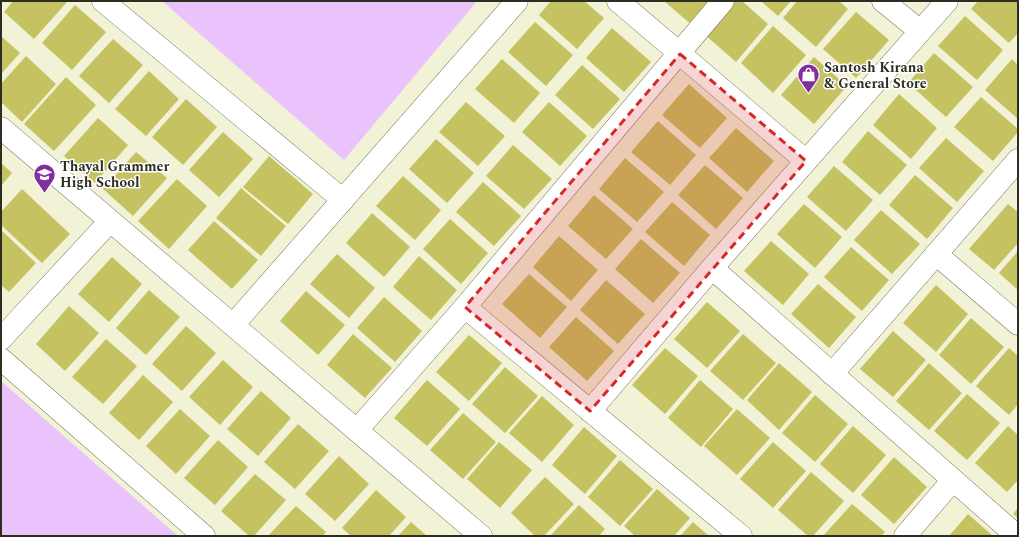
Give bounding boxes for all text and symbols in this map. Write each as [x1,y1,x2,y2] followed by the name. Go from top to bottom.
[824,57,927,94] place label: Santosh Kirana & General Store
[796,62,822,95] shop icon: Santosh Kirana & General Store
[60,156,170,193] place label: Thayal Grammer High School
[32,161,58,194] school or university icon: Thayal Grammer High School

